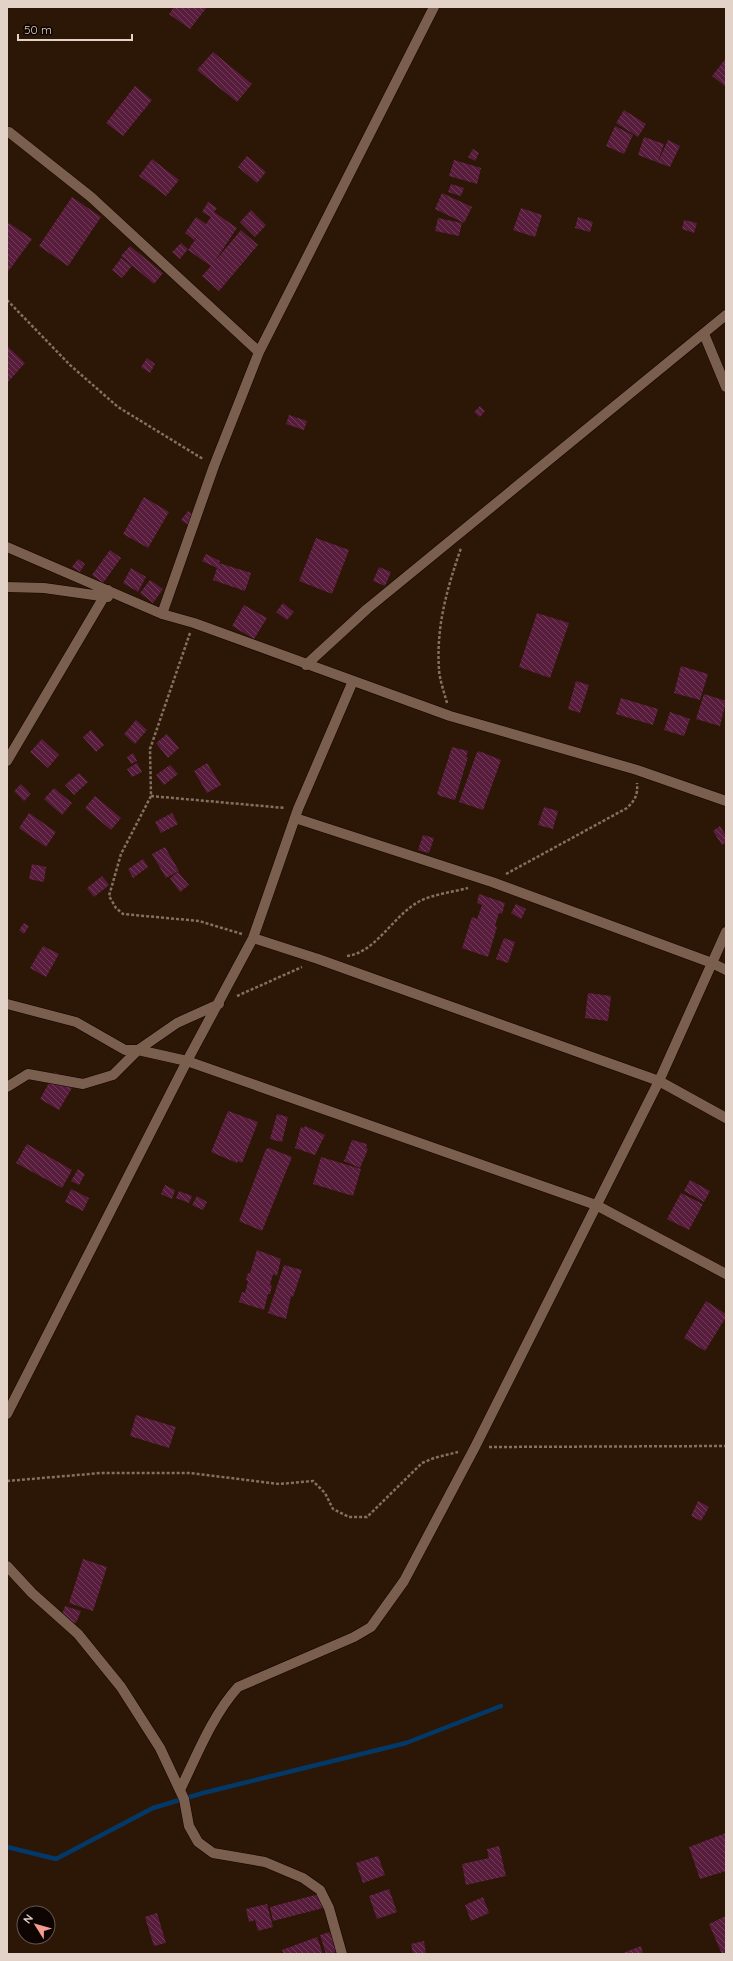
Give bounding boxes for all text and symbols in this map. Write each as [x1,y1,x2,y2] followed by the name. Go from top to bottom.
[18,16,132,42] scale bar
[24,22,52,37] text: 50 m
[16,1905,56,1945] north arrow
[20,1912,36,1926] text: N

